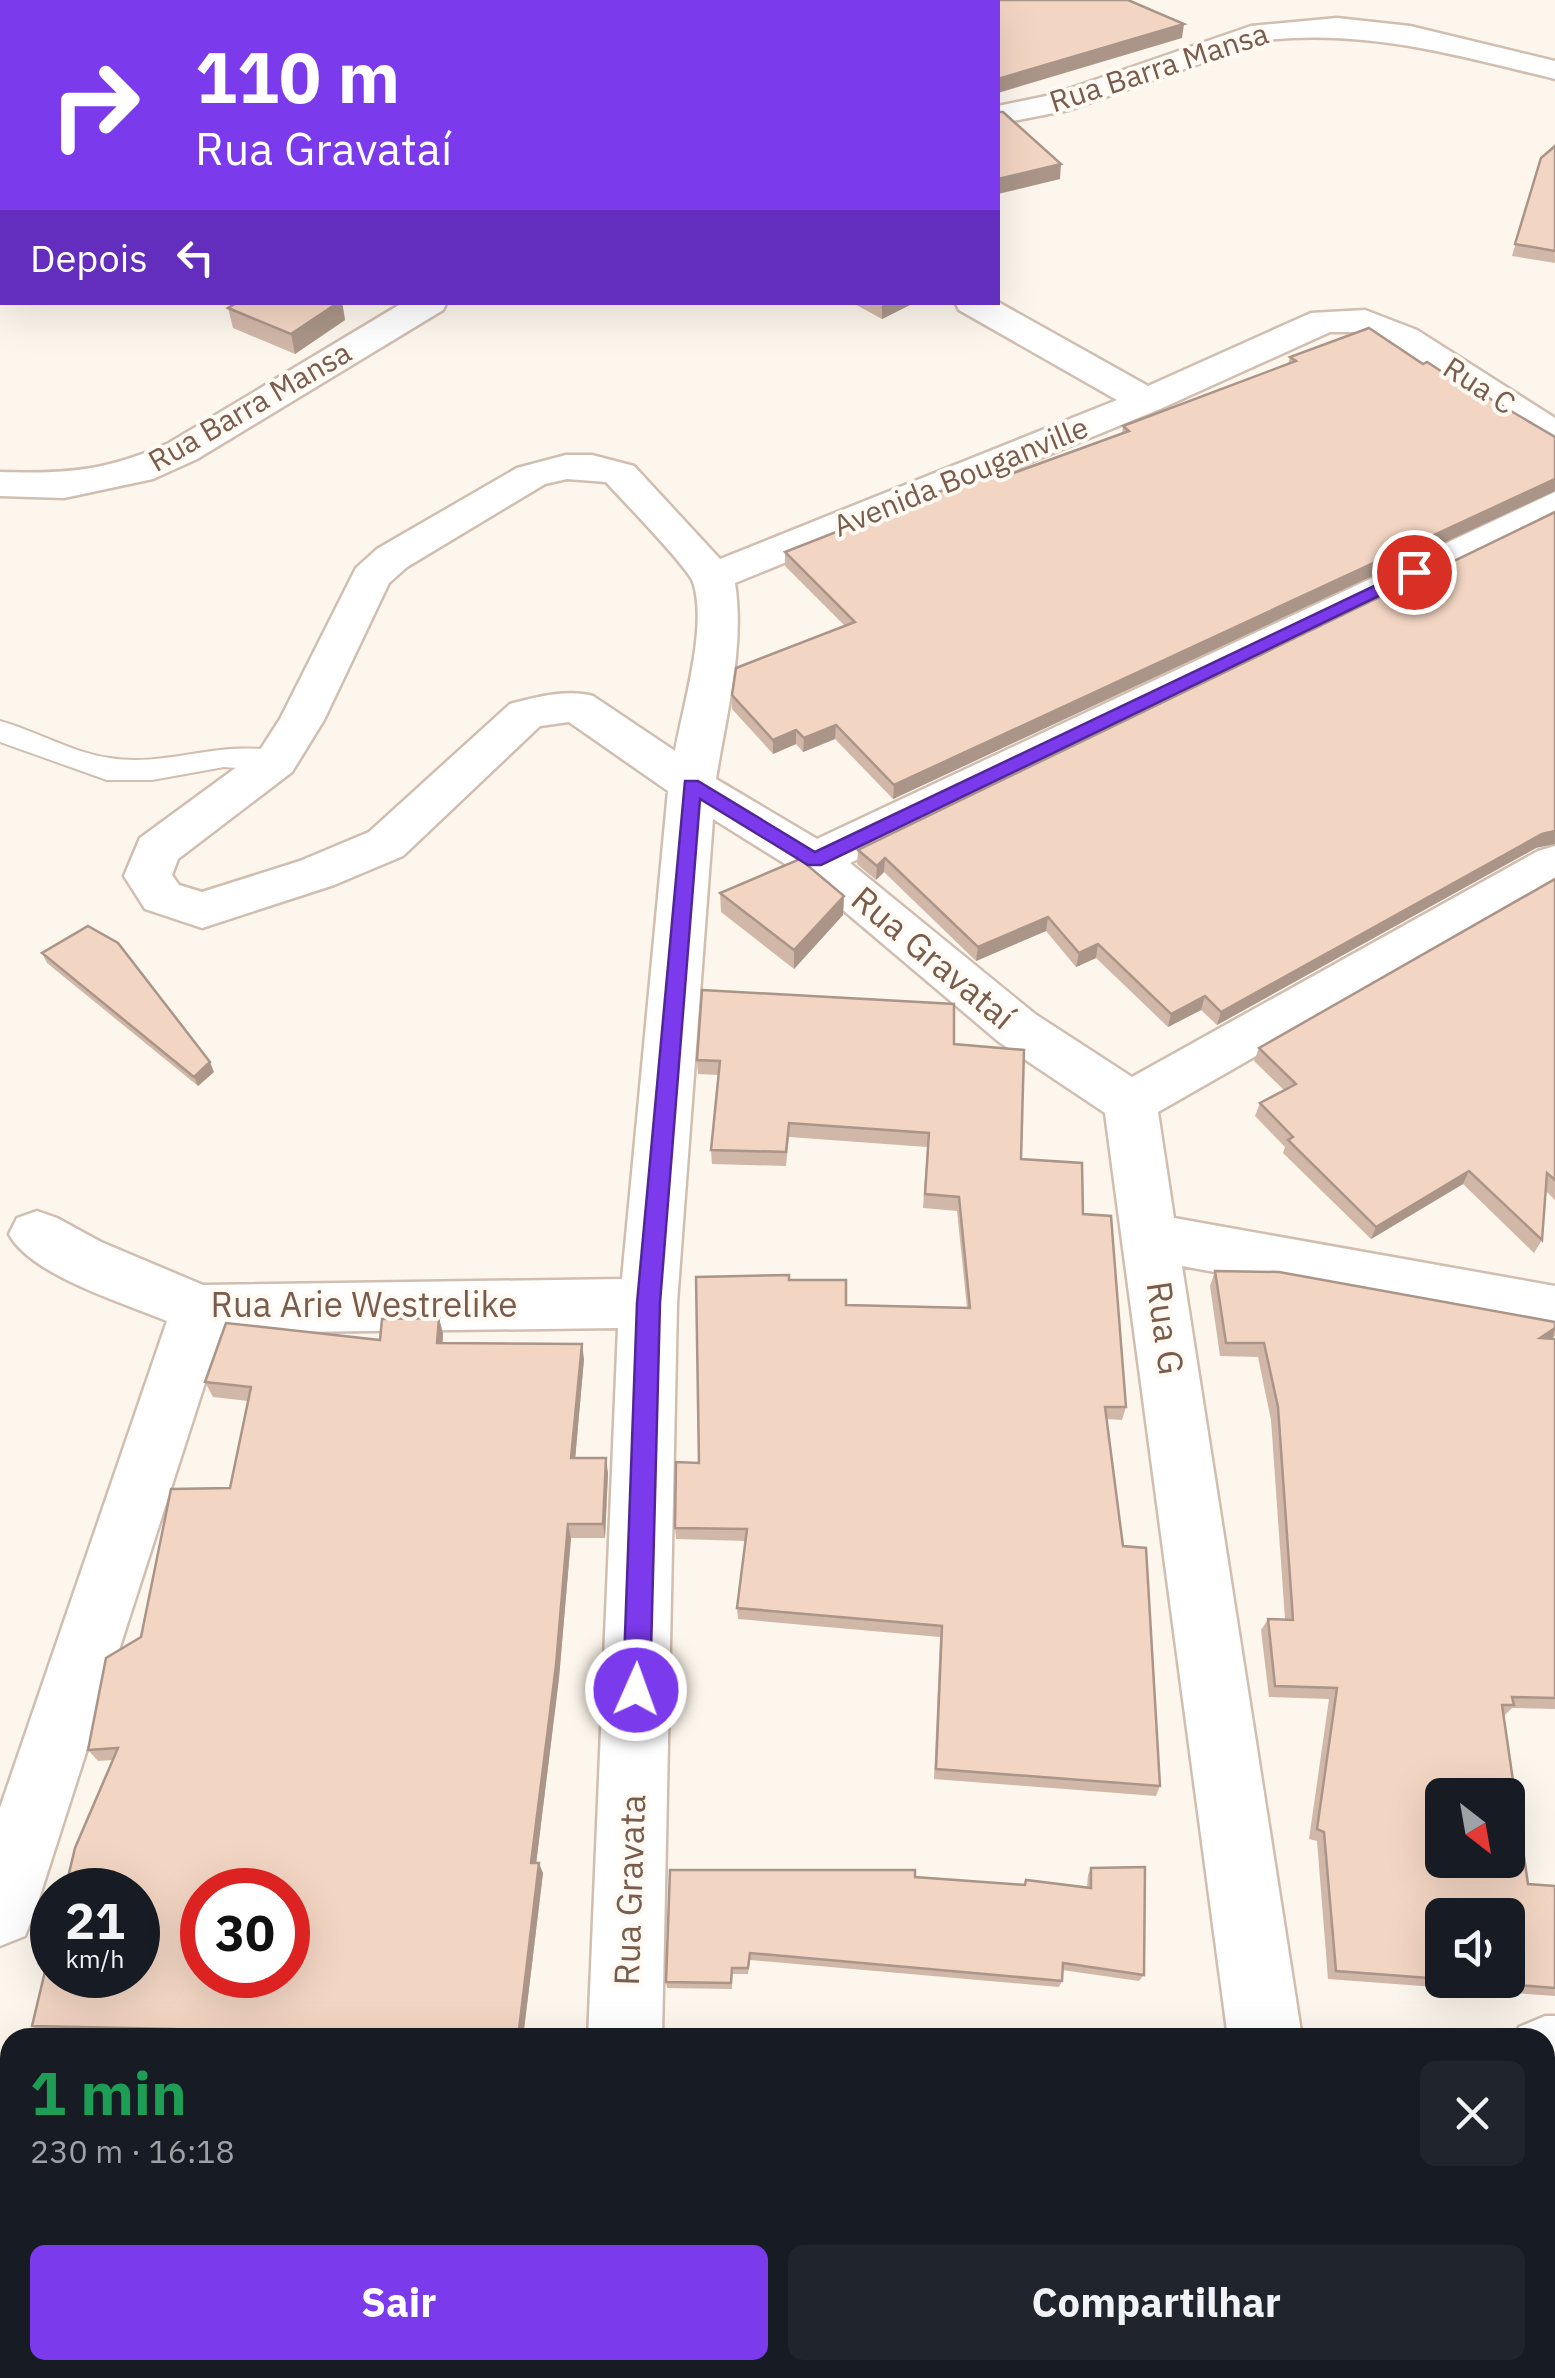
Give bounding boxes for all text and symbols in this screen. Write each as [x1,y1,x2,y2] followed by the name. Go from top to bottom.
[1044,13,1273,120] street label: Rua Barra Mansa
[195,31,400,122] text: 110 m
[30,40,160,170] icon: right
[195,119,452,177] text: Rua Gravataí
[168,230,223,285] icon: left
[30,233,148,282] text: Depois
[141,332,358,480] street label: Rua Barra Mansa
[1436,347,1523,422] street label: Rua C
[827,407,1094,545] street label: Avenida Bouganville
[1372,530,1457,615] pin
[1387,545,1442,600] icon: arrive
[842,875,1025,1039] street label: Rua Gravataí
[1137,1278,1195,1377] street label: Rua G
[211,1281,517,1327] street label: Rua Arie Westrelike
[584,1638,688,1742] position arrow
[1425,1778,1525,1878] north arrow
[1425,1778,1525,1998] map controls
[603,1794,655,1986] street label: Rua Gravata
[180,1868,310,1998] speed limit sign: 30
[65,1888,125,1953] text: 21
[1425,1898,1525,1998] button: sound
[66,1942,124,1975] text: km/h
[30,2053,187,2132] text: 1 min
[1420,2061,1525,2166] button: close
[30,2130,235,2172] text: 230 m · 16:18
[30,2245,768,2360] button: Sair
[788,2245,1525,2360] button: Compartilhar

